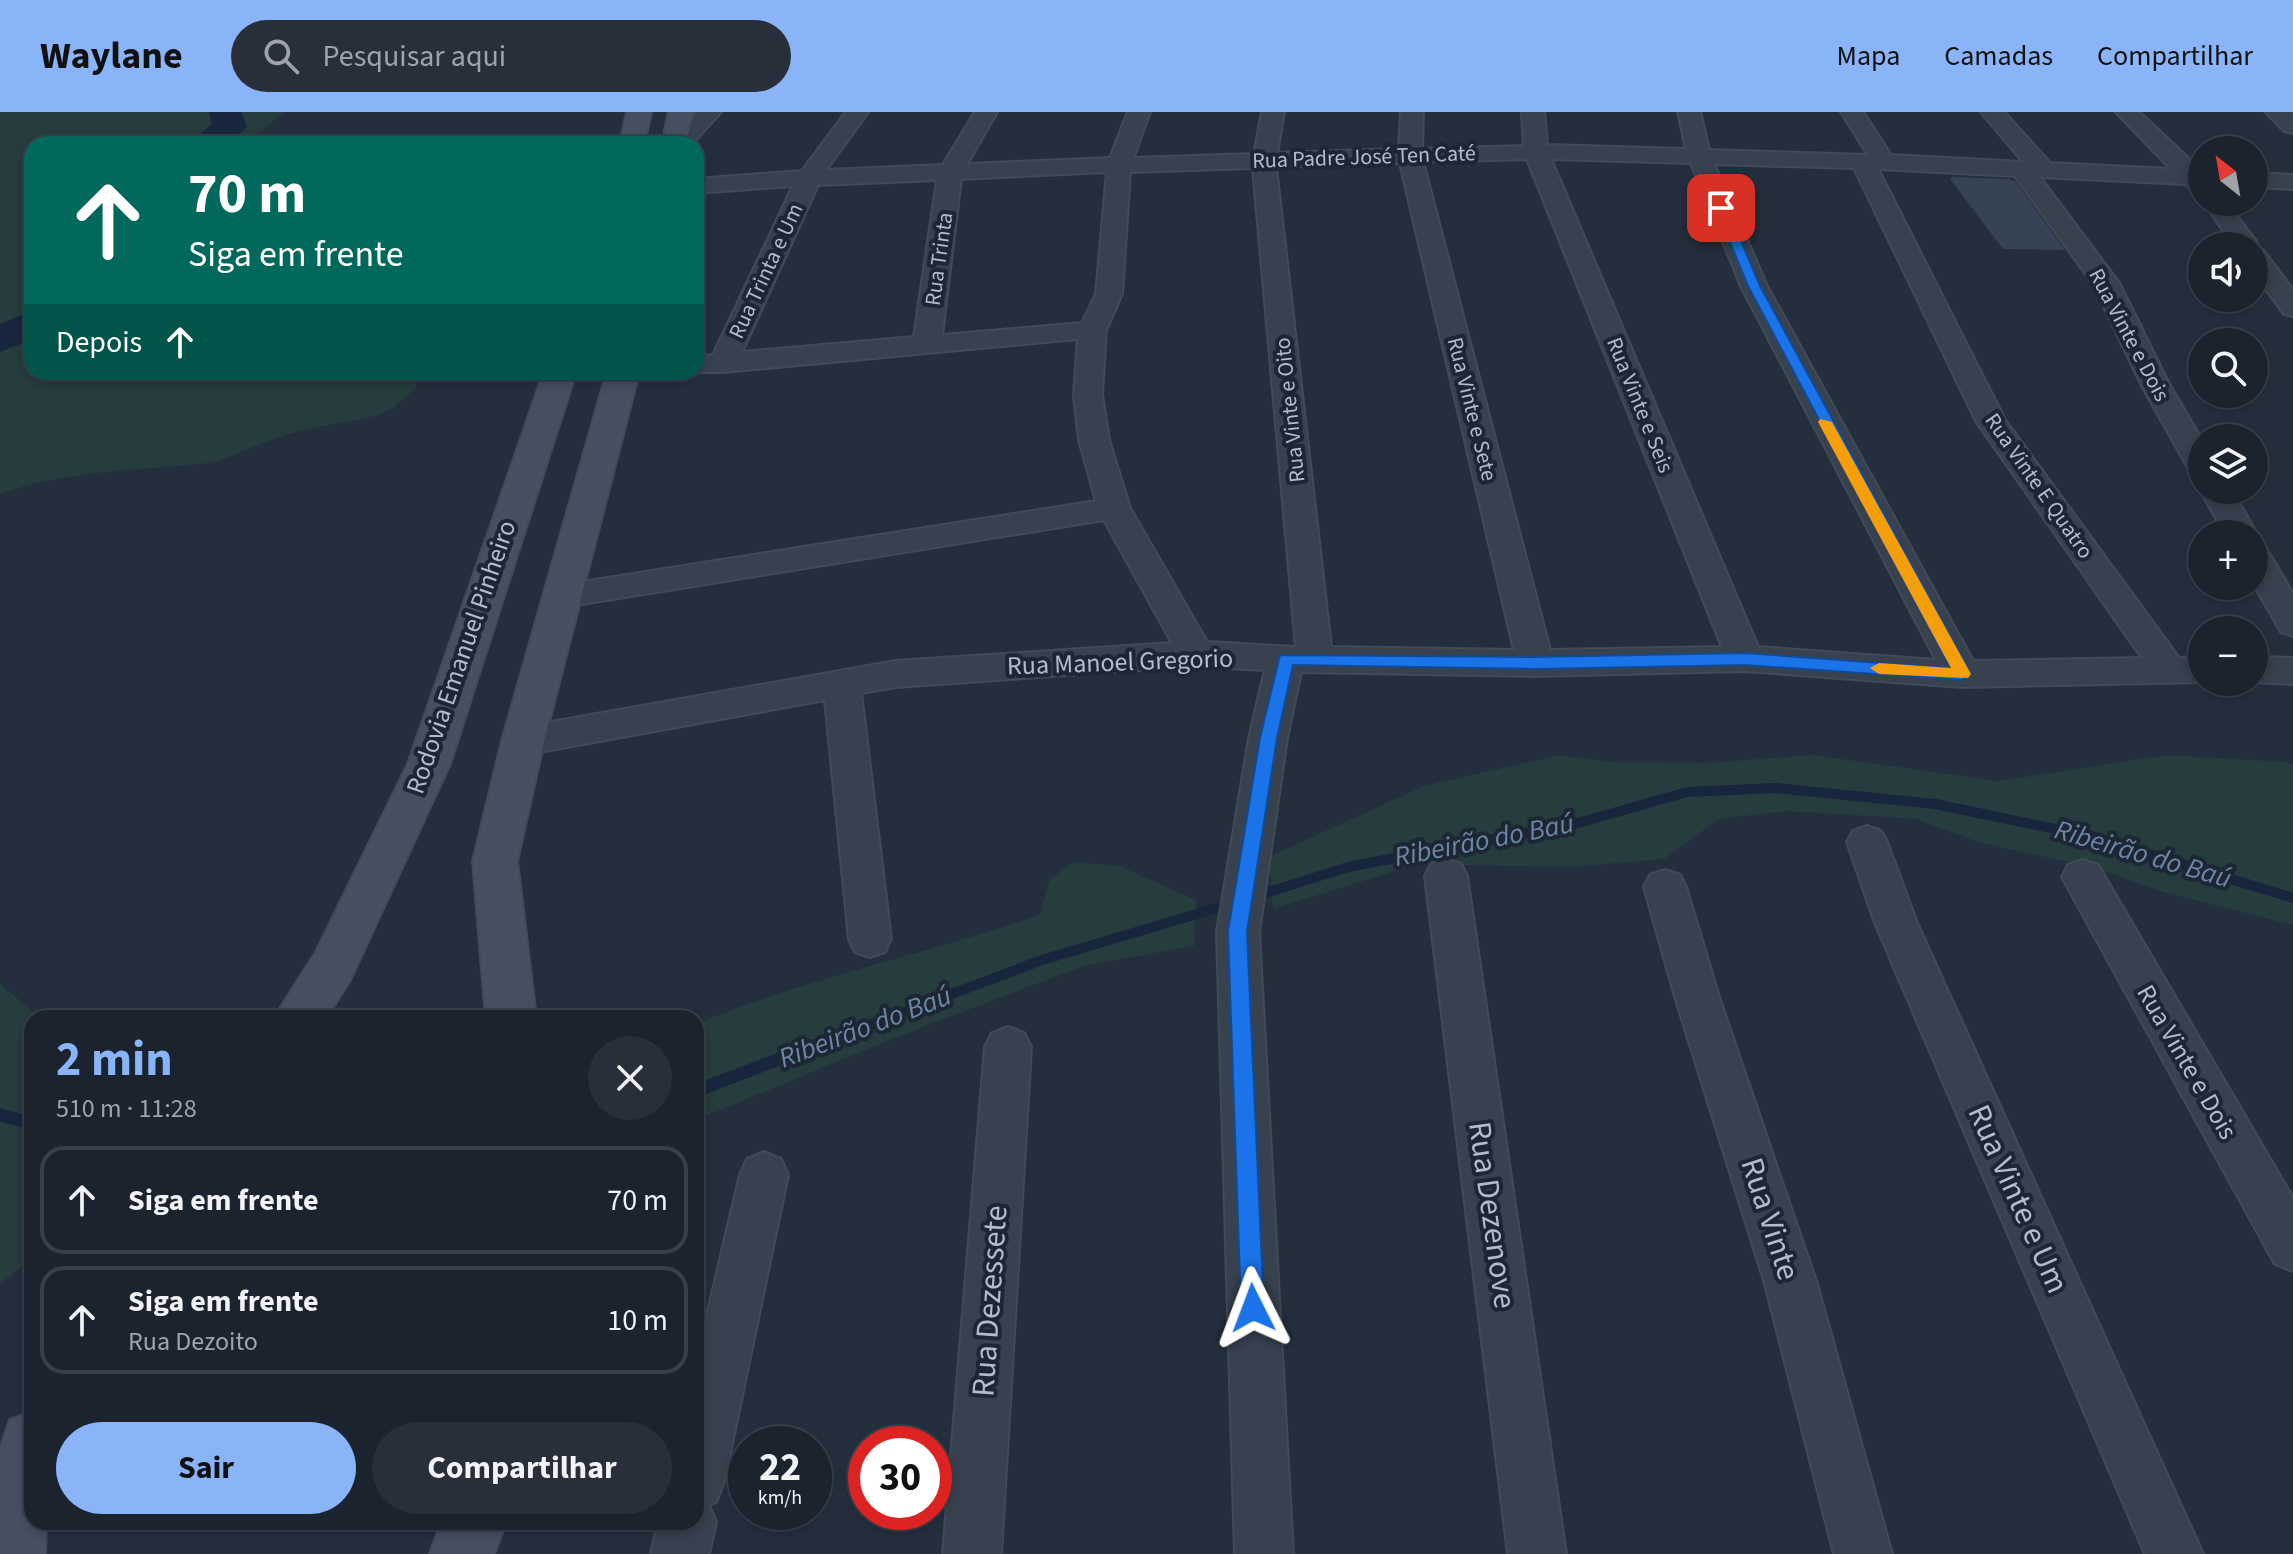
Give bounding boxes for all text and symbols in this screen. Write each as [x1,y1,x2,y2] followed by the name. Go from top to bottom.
[231,20,791,92] search box
[40,29,183,83] text: Waylane
[259,34,303,78] icon: search
[323,35,506,78] text: Pesquisar aqui
[1837,36,1900,76] text: Mapa
[1944,36,2053,76] text: Camadas
[2097,36,2253,76] text: Compartilhar
[2188,136,2268,216] north arrow
[2188,136,2268,696] map controls
[1252,137,1476,177] street label: Rua Padre José Ten Caté
[188,155,306,234] text: 70 m
[56,168,160,272] icon: ahead
[1687,174,1755,242] pin
[1699,186,1743,230] icon: arrive
[721,198,811,344] street label: Rua Trinta e Um
[917,210,961,308] street label: Rua Trinta
[188,229,404,280] text: Siga em frente
[2188,232,2268,312] button: sound
[2080,263,2178,407] street label: Rua Vinte e Dois
[158,320,202,364] icon: ahead
[56,321,142,364] text: Depois
[2188,328,2268,408] button: search
[1598,332,1682,478] street label: Rua Vinte e Seis
[1439,334,1505,484] street label: Rua Vinte e Sete
[1266,336,1314,484] street label: Rua Vinte e Oito
[1977,407,2101,565] street label: Rua Vinte E Quatro
[2188,424,2268,504] button: layers
[397,515,525,799] street label: Rodovia Emanuel Pinheiro
[2188,520,2268,600] button: +
[2188,616,2268,696] button: −
[1006,640,1234,684] street label: Rua Manoel Gregorio
[1391,803,1577,877] water label: Ribeirão do Baú
[2050,810,2236,898] water label: Ribeirão do Baú
[773,976,957,1078] water label: Ribeirão do Baú
[2128,978,2246,1146] street label: Rua Vinte e Dois
[56,1026,173,1094] text: 2 min
[588,1036,672,1120] button: close
[56,1090,197,1127] text: 510 m · 11:28
[1956,1097,2080,1301] street label: Rua Vinte e Um
[1456,1119,1528,1311] street label: Rua Dezenove
[1729,1152,1811,1286] street label: Rua Vinte
[60,1178,104,1222] icon: ahead
[128,1179,319,1222] text: Siga em frente
[607,1179,668,1222] text: 70 m
[960,1204,1020,1398] street label: Rua Dezessete
[1211,1266,1295,1350] position arrow
[128,1280,319,1323] text: Siga em frente
[60,1298,104,1342] icon: ahead
[607,1299,668,1342] text: 10 m
[128,1323,258,1360] text: Rua Dezoito
[56,1422,356,1514] button: Sair
[372,1422,672,1514] button: Compartilhar
[848,1426,952,1530] speed limit sign: 30
[759,1439,801,1496] text: 22
[758,1484,802,1512] text: km/h

